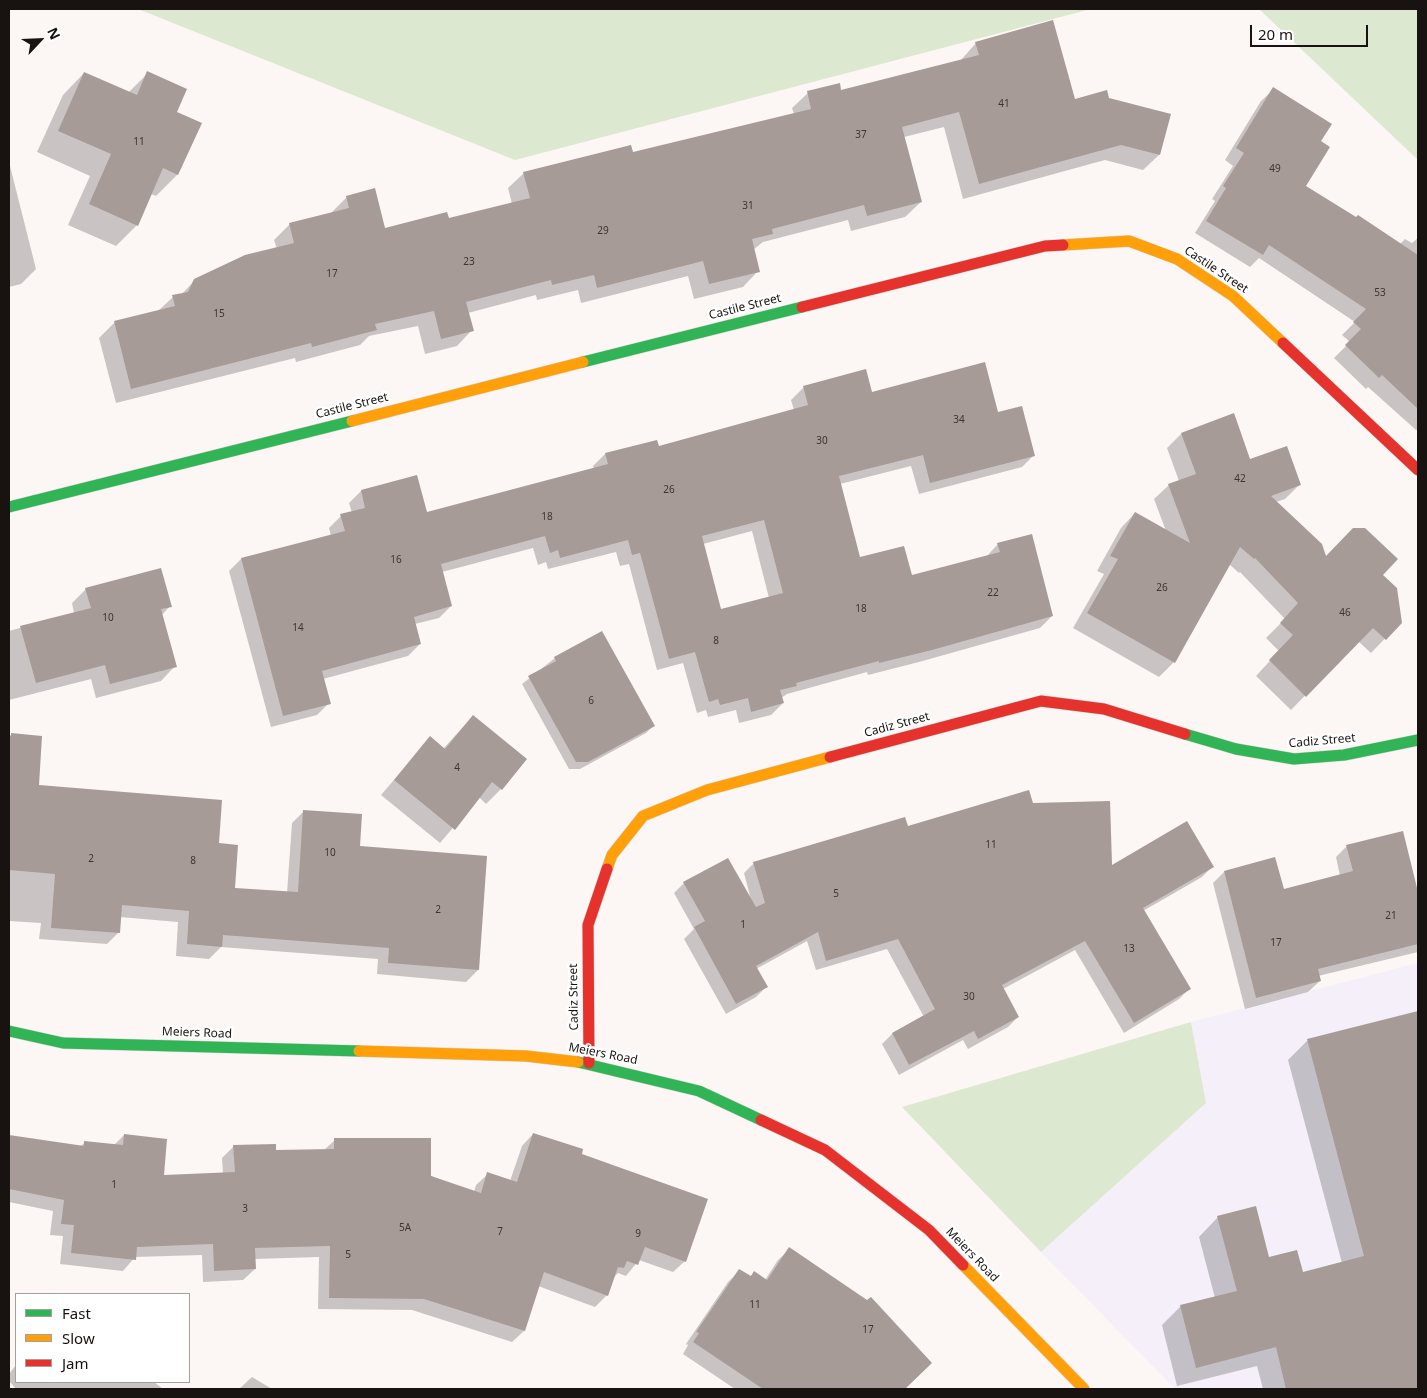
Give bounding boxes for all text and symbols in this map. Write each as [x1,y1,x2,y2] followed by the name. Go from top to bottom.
[15,15,65,65] north arrow
[1252,15,1370,47] scale bar
[43,24,65,43] text: N
[1258,24,1293,44] text: 20 m
[998,98,1010,110] house number: 41
[855,129,867,141] house number: 37
[133,136,145,148] house number: 11
[1269,163,1281,175] house number: 49
[742,200,754,212] house number: 31
[597,225,609,237] house number: 29
[1181,243,1251,297] street label: Castile Street
[463,256,475,268] house number: 23
[326,268,338,280] house number: 17
[1374,287,1386,299] house number: 53
[707,291,783,323] street label: Castile Street
[213,308,225,320] house number: 15
[314,390,390,422] street label: Castile Street
[953,414,965,426] house number: 34
[816,435,828,447] house number: 30
[1234,473,1246,485] house number: 42
[663,484,675,496] house number: 26
[541,511,553,523] house number: 18
[390,554,402,566] house number: 16
[1156,582,1168,594] house number: 26
[987,587,999,599] house number: 22
[855,603,867,615] house number: 18
[1339,607,1351,619] house number: 46
[102,612,114,624] house number: 10
[292,622,304,634] house number: 14
[713,635,719,647] house number: 8
[588,695,594,707] house number: 6
[863,709,931,741] street label: Cadiz Street
[1288,731,1356,751] street label: Cadiz Street
[454,762,460,774] house number: 4
[985,839,997,851] house number: 11
[324,847,336,859] house number: 10
[88,853,94,865] house number: 2
[190,855,196,867] house number: 8
[833,888,839,900] house number: 5
[435,904,441,916] house number: 2
[1385,910,1397,922] house number: 21
[740,919,746,931] house number: 1
[1270,937,1282,949] house number: 17
[1123,943,1135,955] house number: 13
[566,963,582,1031] street label: Cadiz Street
[963,991,975,1003] house number: 30
[162,1025,232,1041] street label: Meiers Road
[567,1040,639,1068] street label: Meiers Road
[111,1179,117,1191] house number: 1
[242,1203,248,1215] house number: 3
[399,1222,411,1234] house number: 5A
[942,1225,1002,1285] street label: Meiers Road
[497,1226,503,1238] house number: 7
[635,1228,641,1240] house number: 9
[345,1249,351,1261] house number: 5
[15,1293,190,1383] legend
[749,1299,761,1311] house number: 11
[62,1303,91,1323] text: Fast
[862,1324,874,1336] house number: 17
[62,1328,95,1348] text: Slow
[62,1353,89,1373] text: Jam

